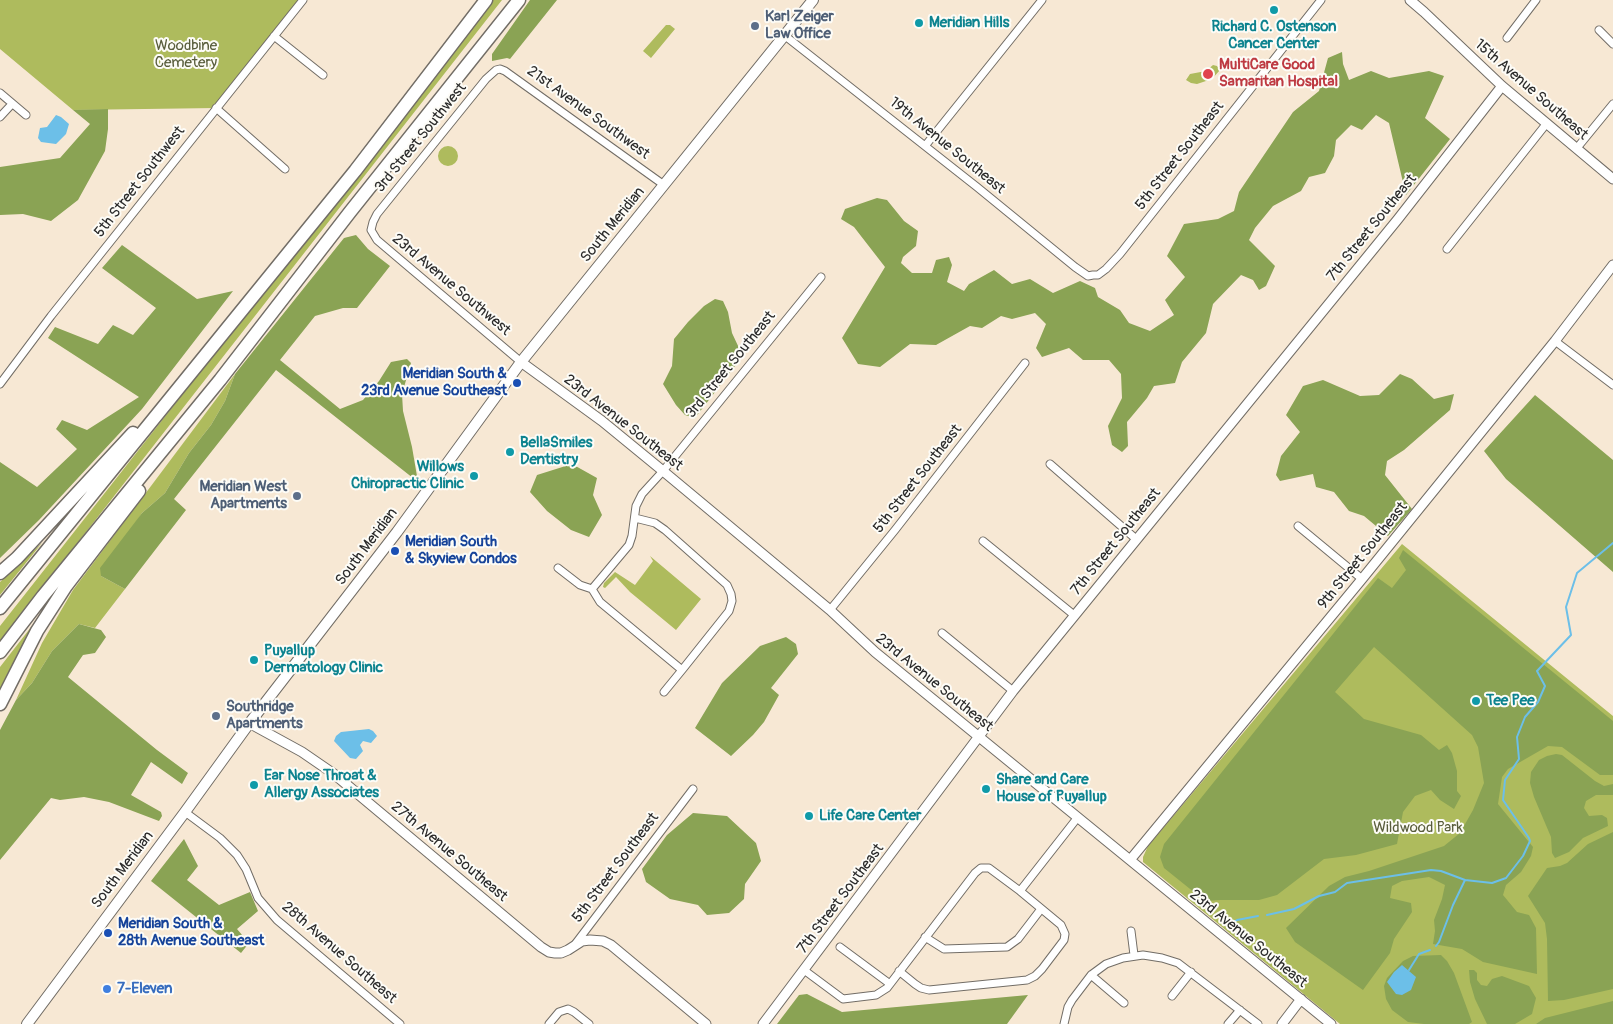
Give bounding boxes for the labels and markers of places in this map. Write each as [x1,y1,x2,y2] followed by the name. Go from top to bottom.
[1268,4,1280,16] marker: Richard C. Ostenson Cancer Center
[765,8,834,43] place label: Karl Zeiger Law Office
[929,14,1010,32] place label: Meridian Hills
[913,17,925,29] marker: Meridian Hills
[1211,18,1337,53] place label: Richard C. Ostenson Cancer Center
[749,20,761,32] marker: Karl Zeiger Law Office
[1219,56,1338,91] place label: MultiCare Good Samaritan Hospital
[1201,67,1215,81] marker: MultiCare Good Samaritan Hospital
[361,365,507,400] place label: Meridian South & 23rd Avenue Southeast
[511,377,523,389] marker: Meridian South & 23rd Avenue Southeast
[520,434,592,469] place label: BellaSmiles Dentistry
[504,446,516,458] marker: BellaSmiles Dentistry
[351,458,464,493] place label: Willows Chiropractic Clinic
[468,470,480,482] marker: Willows Chiropractic Clinic
[200,478,287,513] place label: Meridian West Apartments
[291,490,303,502] marker: Meridian West Apartments
[405,533,517,568] place label: Meridian South & Skyview Condos
[389,545,401,557] marker: Meridian South & Skyview Condos
[264,642,383,677] place label: Puyallup Dermatology Clinic
[248,654,260,666] marker: Puyallup Dermatology Clinic
[1486,692,1535,710] place label: Tee Pee
[1470,695,1482,707] marker: Tee Pee
[226,698,303,733] place label: Southridge Apartments
[210,710,222,722] marker: Southridge Apartments
[264,767,379,802] place label: Ear Nose Throat & Allergy Associates
[996,771,1107,806] place label: Share and Care House of Puyallup
[248,779,260,791] marker: Ear Nose Throat & Allergy Associates
[980,783,992,795] marker: Share and Care House of Puyallup
[819,807,921,825] place label: Life Care Center
[803,810,815,822] marker: Life Care Center
[118,915,264,950] place label: Meridian South & 28th Avenue Southeast
[102,927,114,939] marker: Meridian South & 28th Avenue Southeast
[117,980,172,998] place label: 7-Eleven
[101,983,113,995] marker: 7-Eleven

